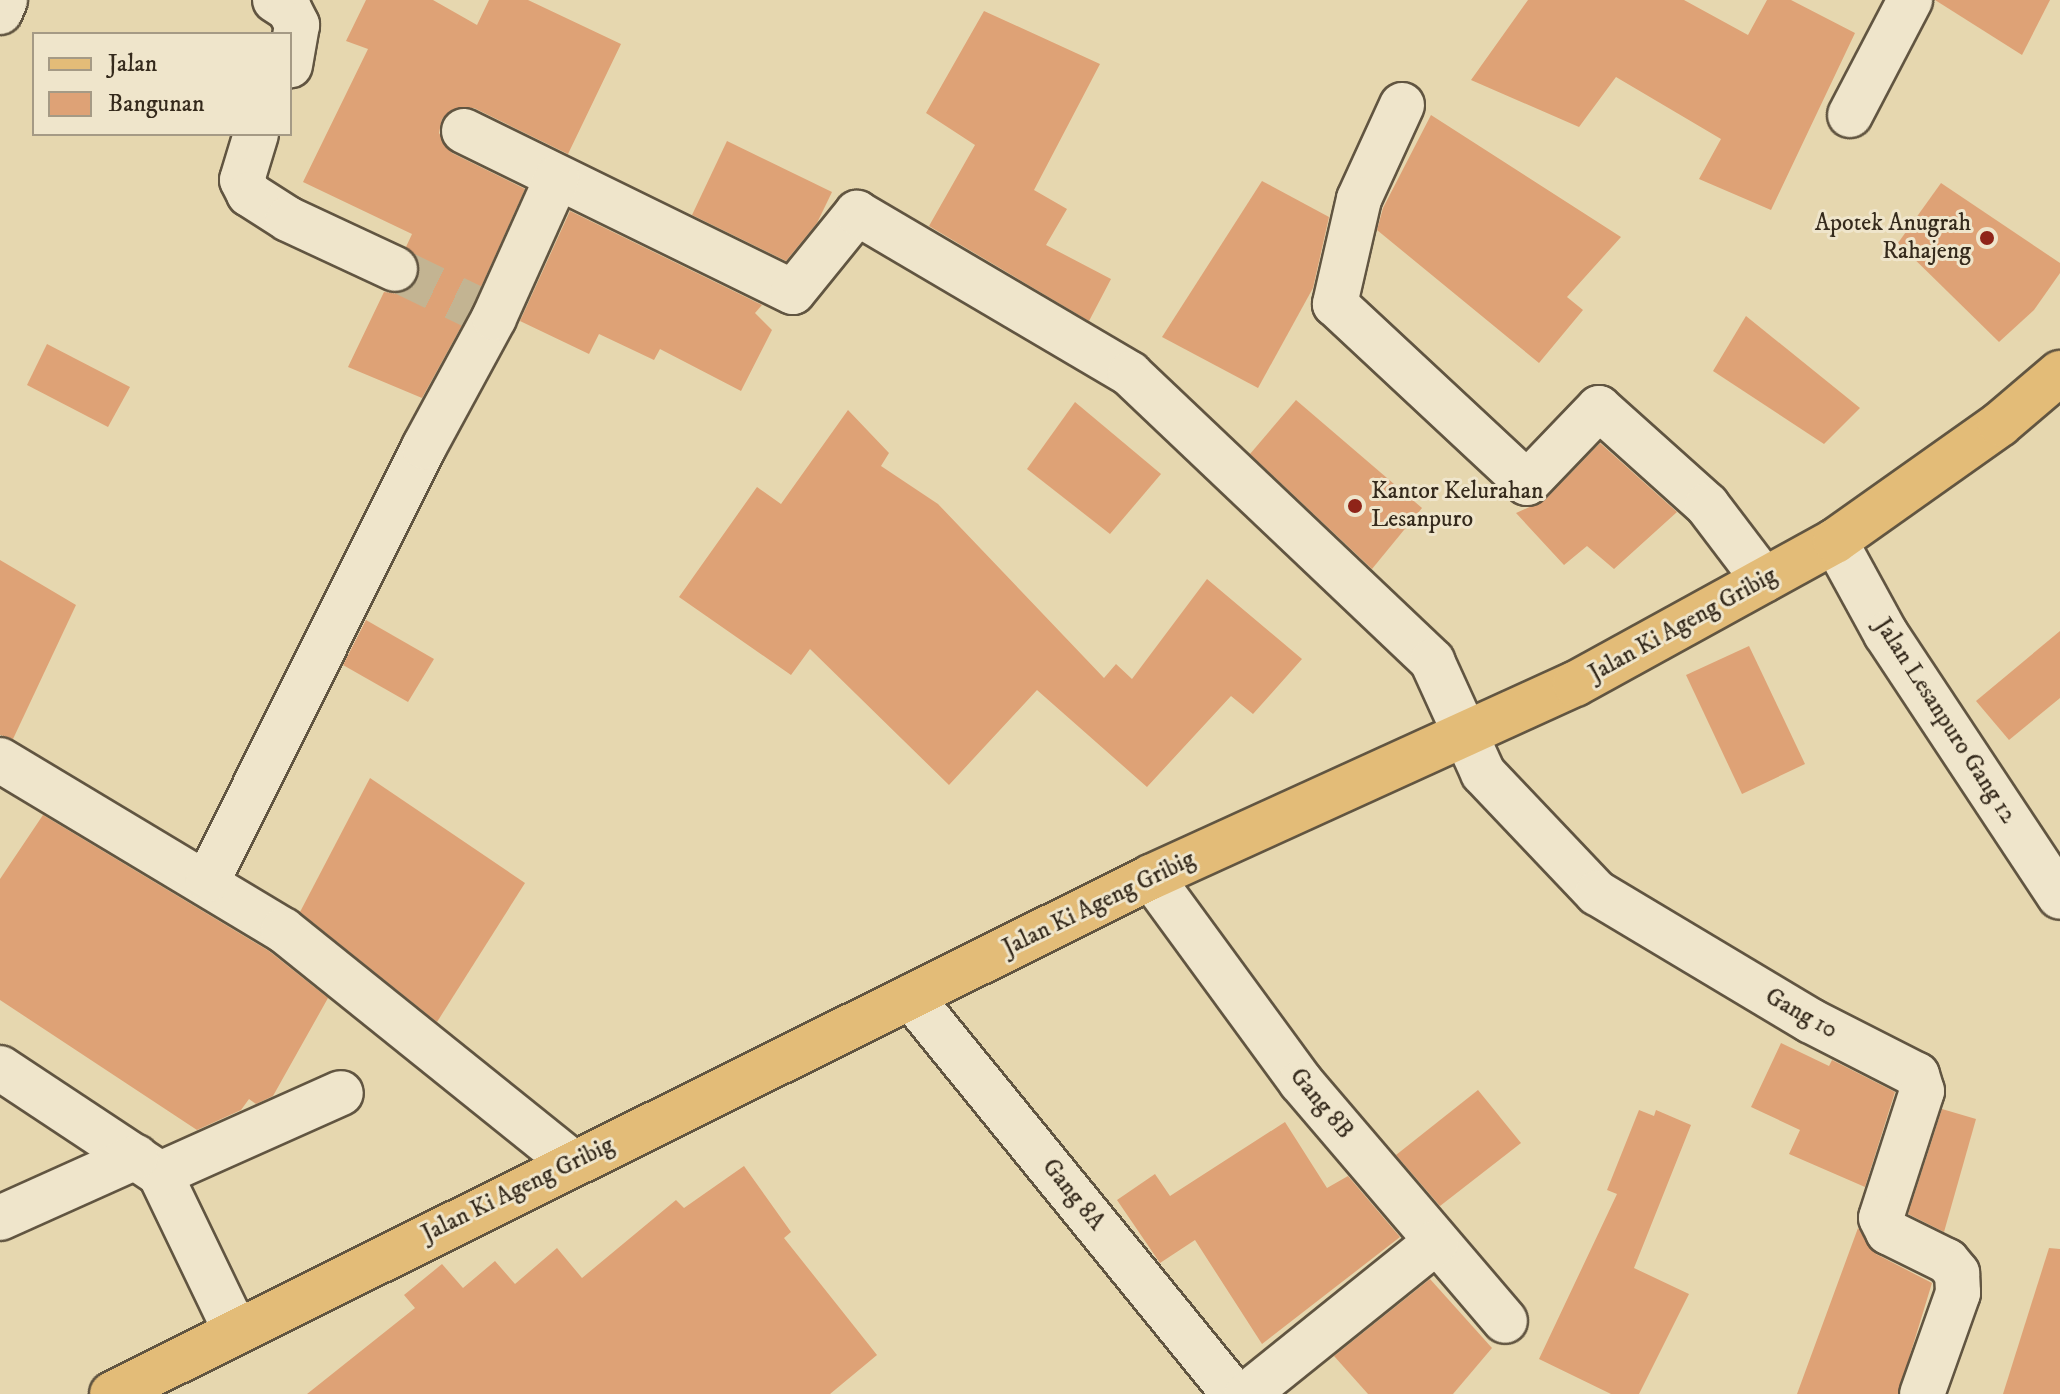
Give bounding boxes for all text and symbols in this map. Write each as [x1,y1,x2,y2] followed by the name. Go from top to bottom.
[32,32,292,136] legend
[108,49,157,79] text: Jalan
[108,89,204,119] text: Bangunan
[1815,210,1971,266] place label: Apotek Anugrah Rahajeng
[1978,229,1996,247] marker: Apotek Anugrah Rahajeng
[1371,478,1544,534] place label: Kantor Kelurahan Lesanpuro
[1346,497,1364,515] marker: Kantor Kelurahan Lesanpuro
[1584,562,1782,688] street label: Jalan Ki Ageng Gribig
[1868,613,2022,829] street label: Jalan Lesanpuro Gang 12
[998,845,1200,963] street label: Jalan Ki Ageng Gribig
[1760,983,1842,1045] street label: Gang 10
[1283,1063,1359,1145] street label: Gang 8B
[417,1131,619,1249] street label: Jalan Ki Ageng Gribig
[1035,1153,1111,1237] street label: Gang 8A

